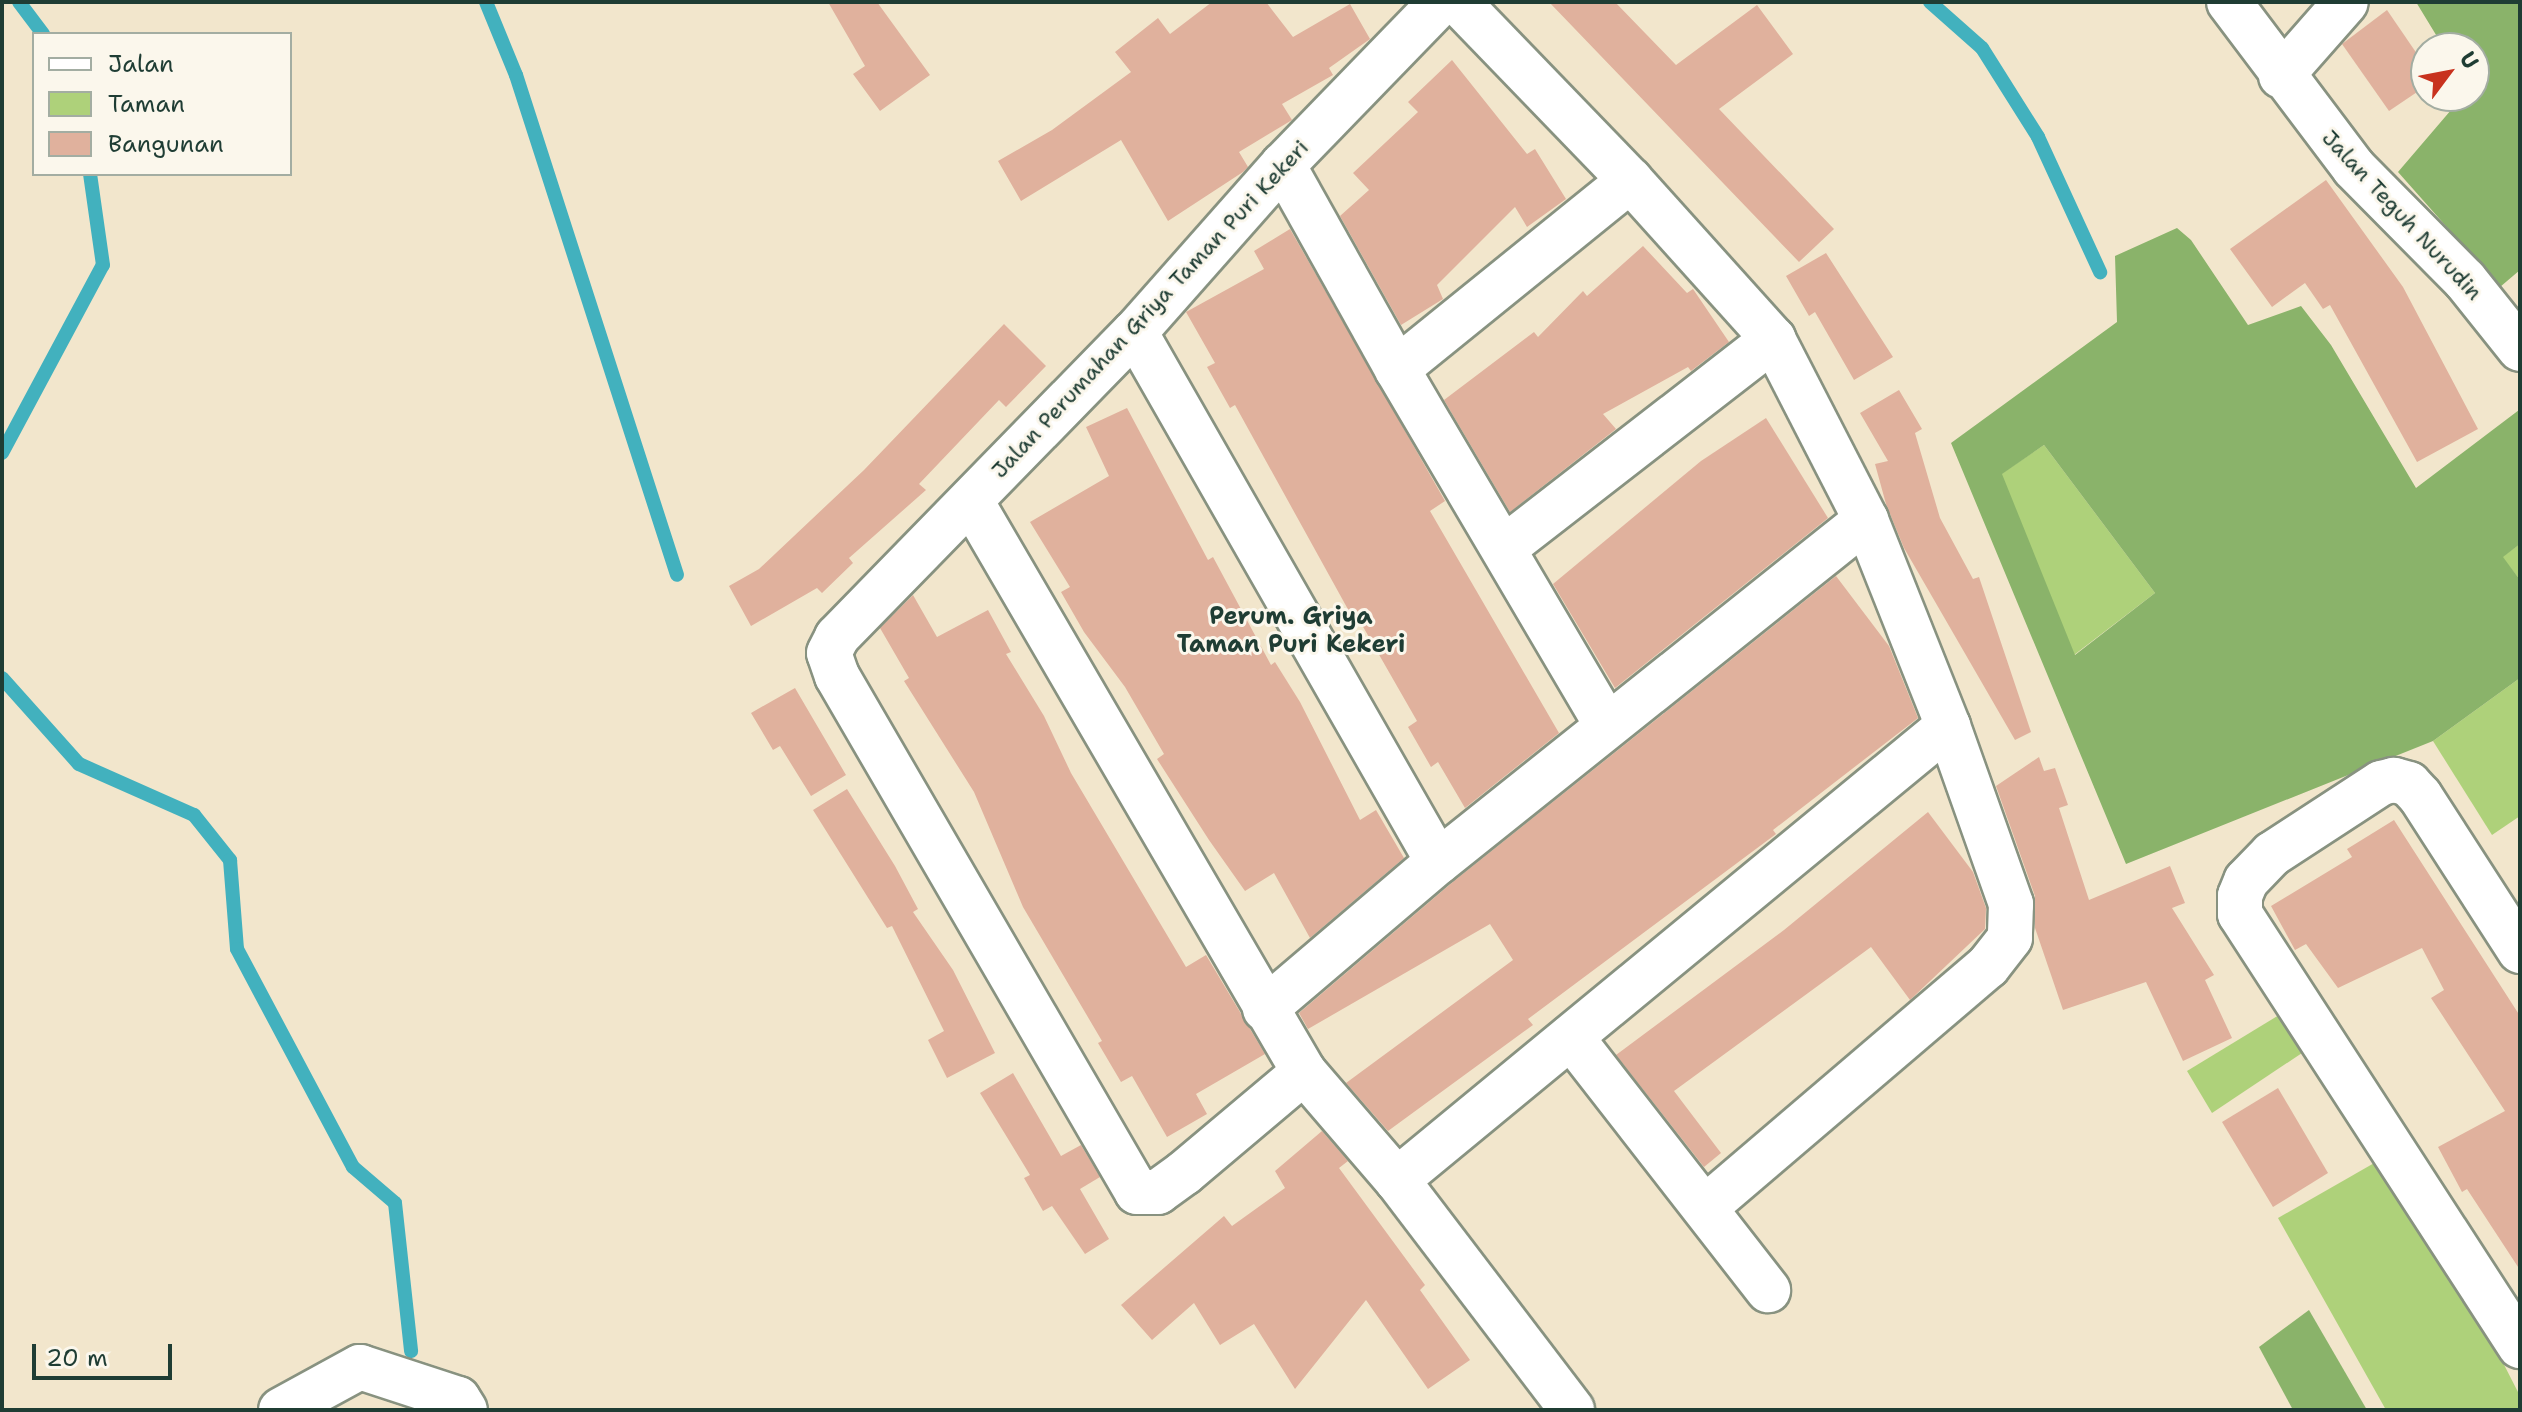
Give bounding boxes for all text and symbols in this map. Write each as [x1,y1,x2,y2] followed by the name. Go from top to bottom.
[32,32,292,176] legend
[2410,32,2490,112] north arrow
[2453,46,2485,74] text: U
[108,48,174,80] text: Jalan
[108,88,185,120] text: Taman
[2316,125,2488,305] street label: Jalan Teguh Nurudin
[108,128,224,160] text: Bangunan
[986,134,1314,484] street label: Jalan Perumahan Griya Taman Puri Kekeri
[1177,603,1405,659] district label: Perum. Griya Taman Puri Kekeri
[36,1328,176,1378] scale bar
[46,1342,108,1374] text: 20 m

